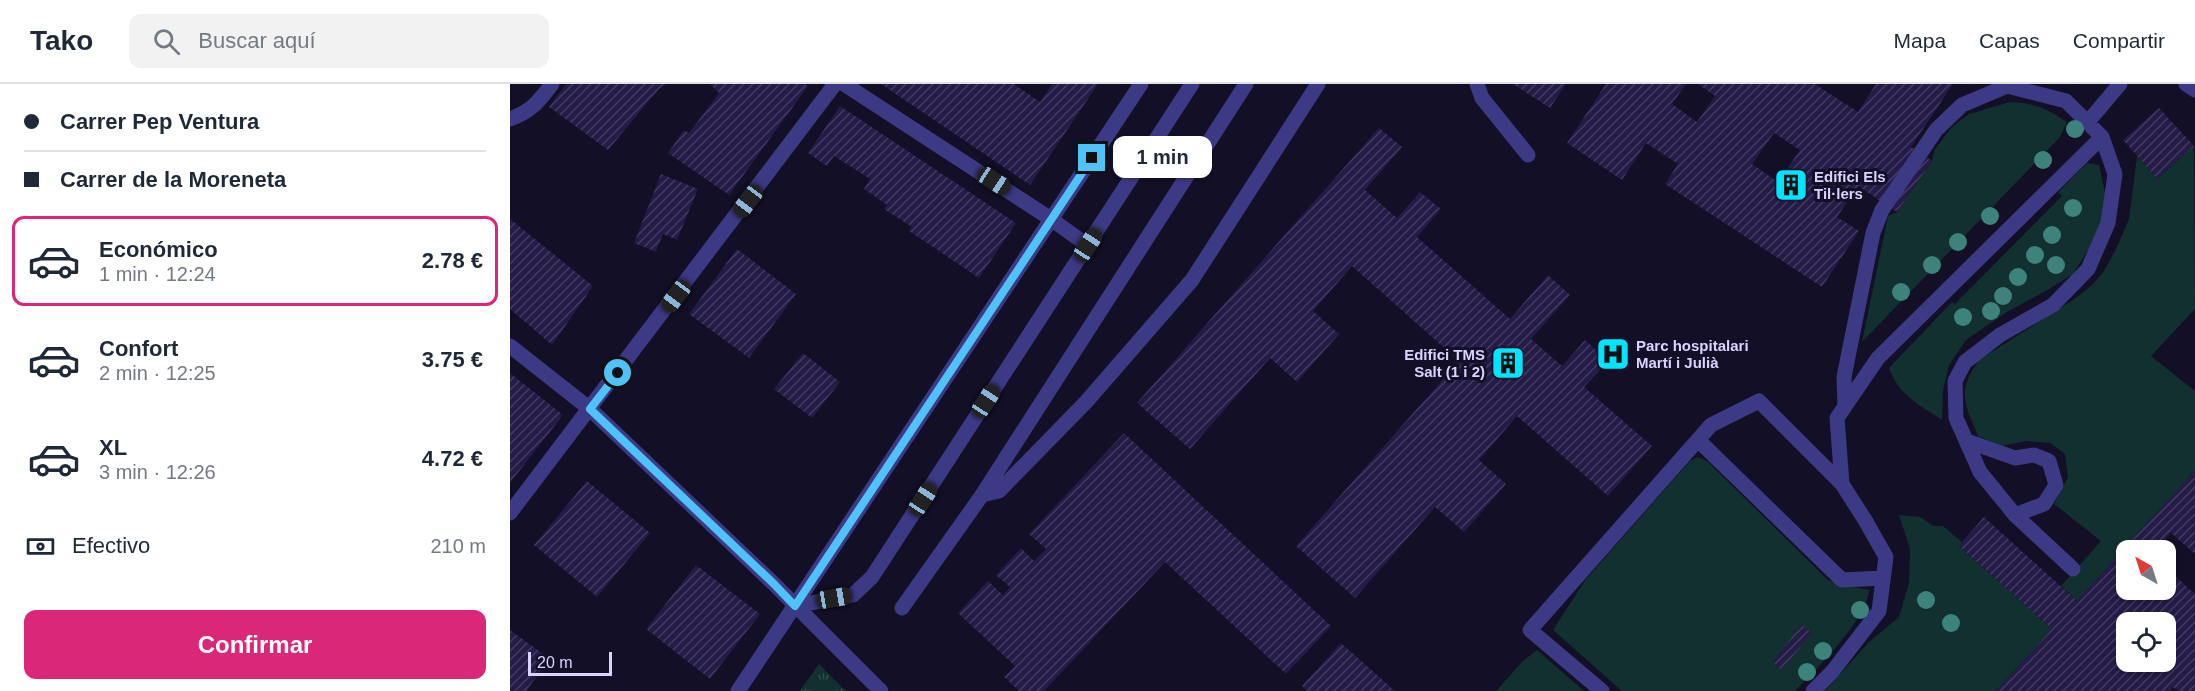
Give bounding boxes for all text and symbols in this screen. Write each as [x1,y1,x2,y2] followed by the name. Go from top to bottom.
[129,14,549,68] search box
[30,25,93,56] text: Tako
[150,25,183,58] icon: search
[198,28,316,53] text: Buscar aquí
[1894,29,1946,52] text: Mapa
[1979,29,2040,52] text: Capas
[2073,29,2165,52] text: Compartir
[60,109,259,134] text: Carrer Pep Ventura
[1113,137,1212,179] callout: 1 min
[1078,144,1105,171] route end
[1136,146,1189,168] text: 1 min
[974,164,1014,198] car
[60,167,286,192] text: Carrer de la Moreneta
[1773,167,1809,203] building icon: Edifici Els Til·lers
[1814,168,1886,202] place label: Edifici Els Til·lers
[730,181,766,221] car
[1071,225,1105,265] car
[27,234,81,288] icon: car
[99,237,218,262] text: Económico
[422,248,483,273] text: 2.78 €
[99,263,216,285] text: 1 min · 12:24
[658,276,694,316] car
[27,333,81,387] icon: car
[99,336,178,361] text: Confort
[1595,336,1631,372] hospital icon: Parc hospitalari Martí i Julià
[1636,337,1749,371] place label: Parc hospitalari Martí i Julià
[1490,345,1526,381] building icon: Edifici TMS Salt (1 i 2)
[1404,346,1485,380] place label: Edifici TMS Salt (1 i 2)
[422,347,483,372] text: 3.75 €
[604,359,631,386] route start
[99,362,216,384] text: 2 min · 12:25
[969,381,1003,421] car
[27,432,81,486] icon: car
[99,435,127,460] text: XL
[422,446,483,471] text: 4.72 €
[99,461,216,483] text: 3 min · 12:26
[906,479,940,519] car
[24,530,57,563] icon: cash
[72,533,150,558] text: Efectivo
[430,535,486,557] text: 210 m
[2116,540,2176,600] north arrow
[2116,540,2176,672] map controls
[815,586,853,610] car
[24,610,486,679] button: Confirmar
[2116,612,2176,672] button: locate
[528,649,612,676] scale bar
[537,654,573,671] text: 20 m

